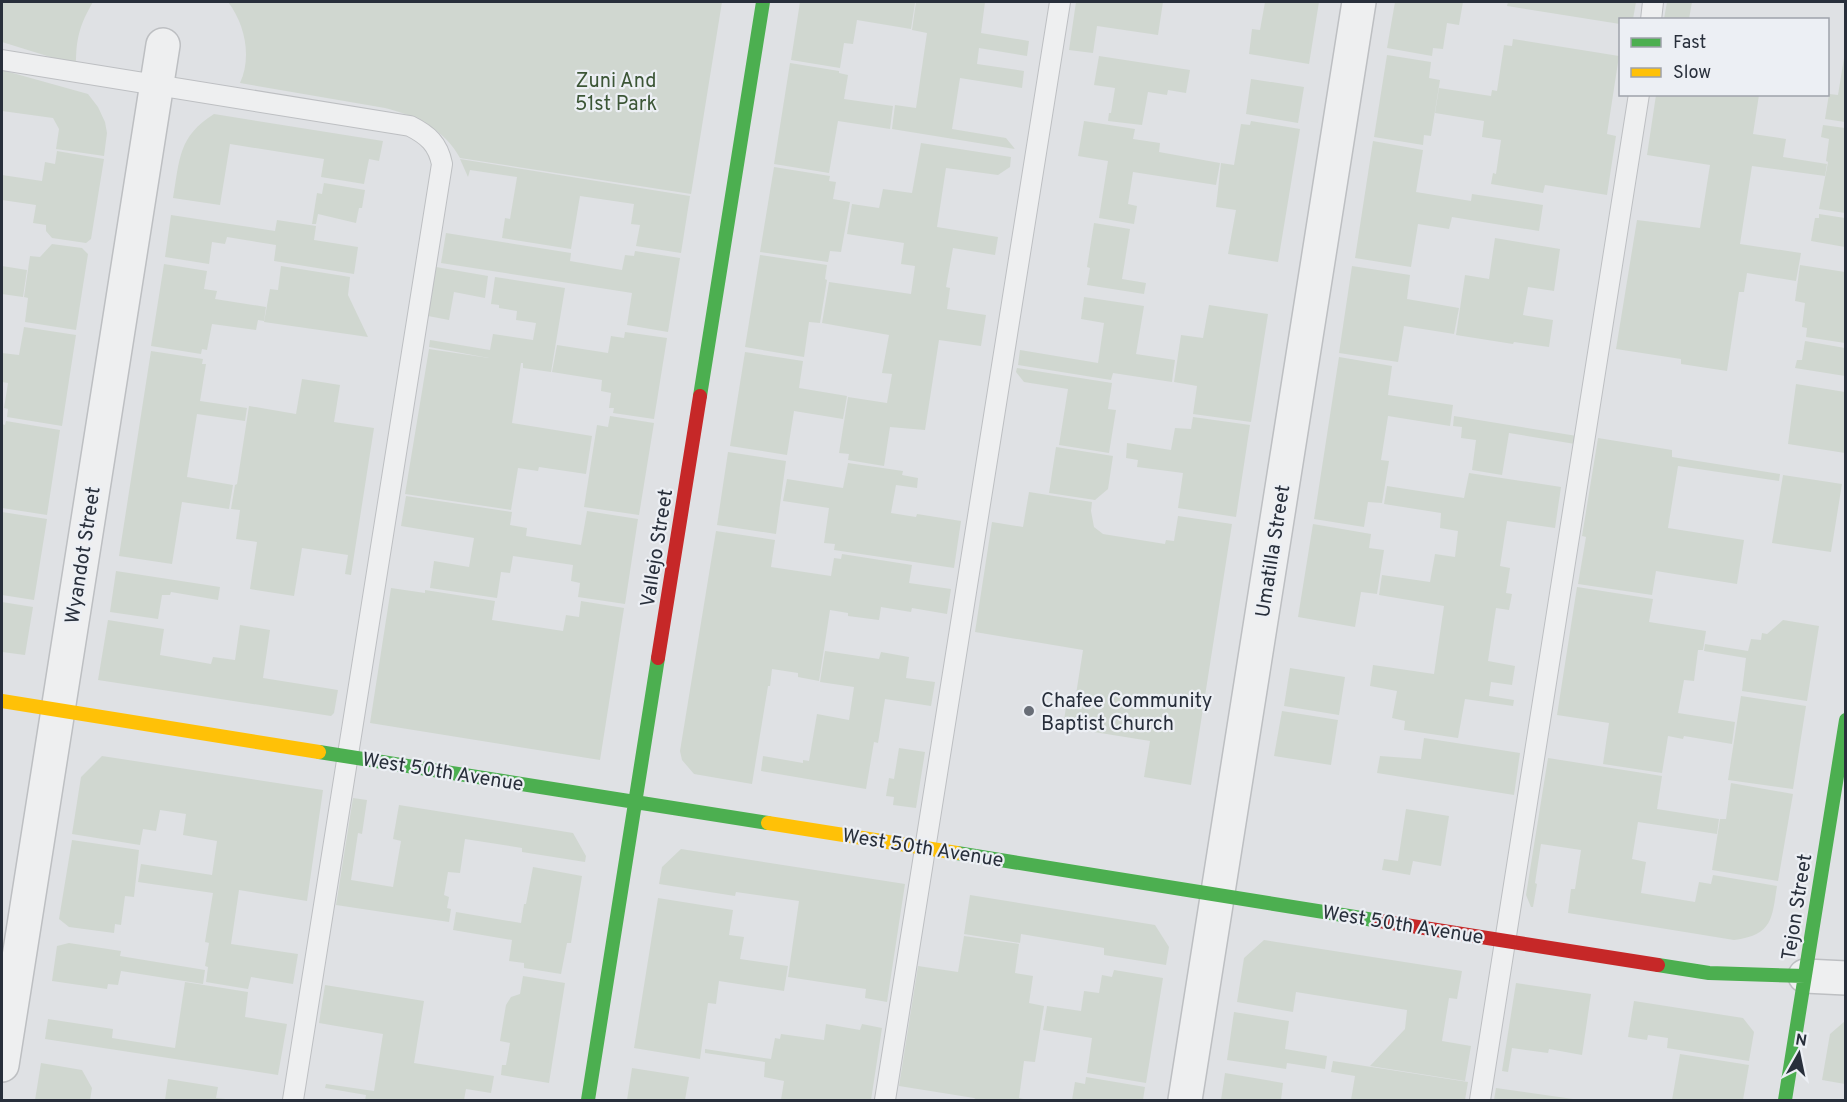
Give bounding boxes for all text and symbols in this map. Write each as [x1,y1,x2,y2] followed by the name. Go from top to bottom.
[1619,18,1829,96] legend
[1673,32,1706,55] text: Fast
[1673,62,1711,85] text: Slow
[575,69,657,118] park label: Zuni And 51st Park
[1251,483,1297,620] street label: Umatilla Street
[60,485,108,626] street label: Wyandot Street
[636,487,680,609] street label: Vallejo Street
[1041,689,1212,738] place label: Chafee Community Baptist Church
[1022,704,1036,718] marker: Chafee Community Baptist Church
[360,747,525,799] street label: West 50th Avenue
[840,823,1005,875] street label: West 50th Avenue
[1777,852,1819,963] street label: Tejon Street
[1320,900,1485,952] street label: West 50th Avenue
[1769,1024,1829,1084] north arrow
[1794,1030,1808,1052] text: N

